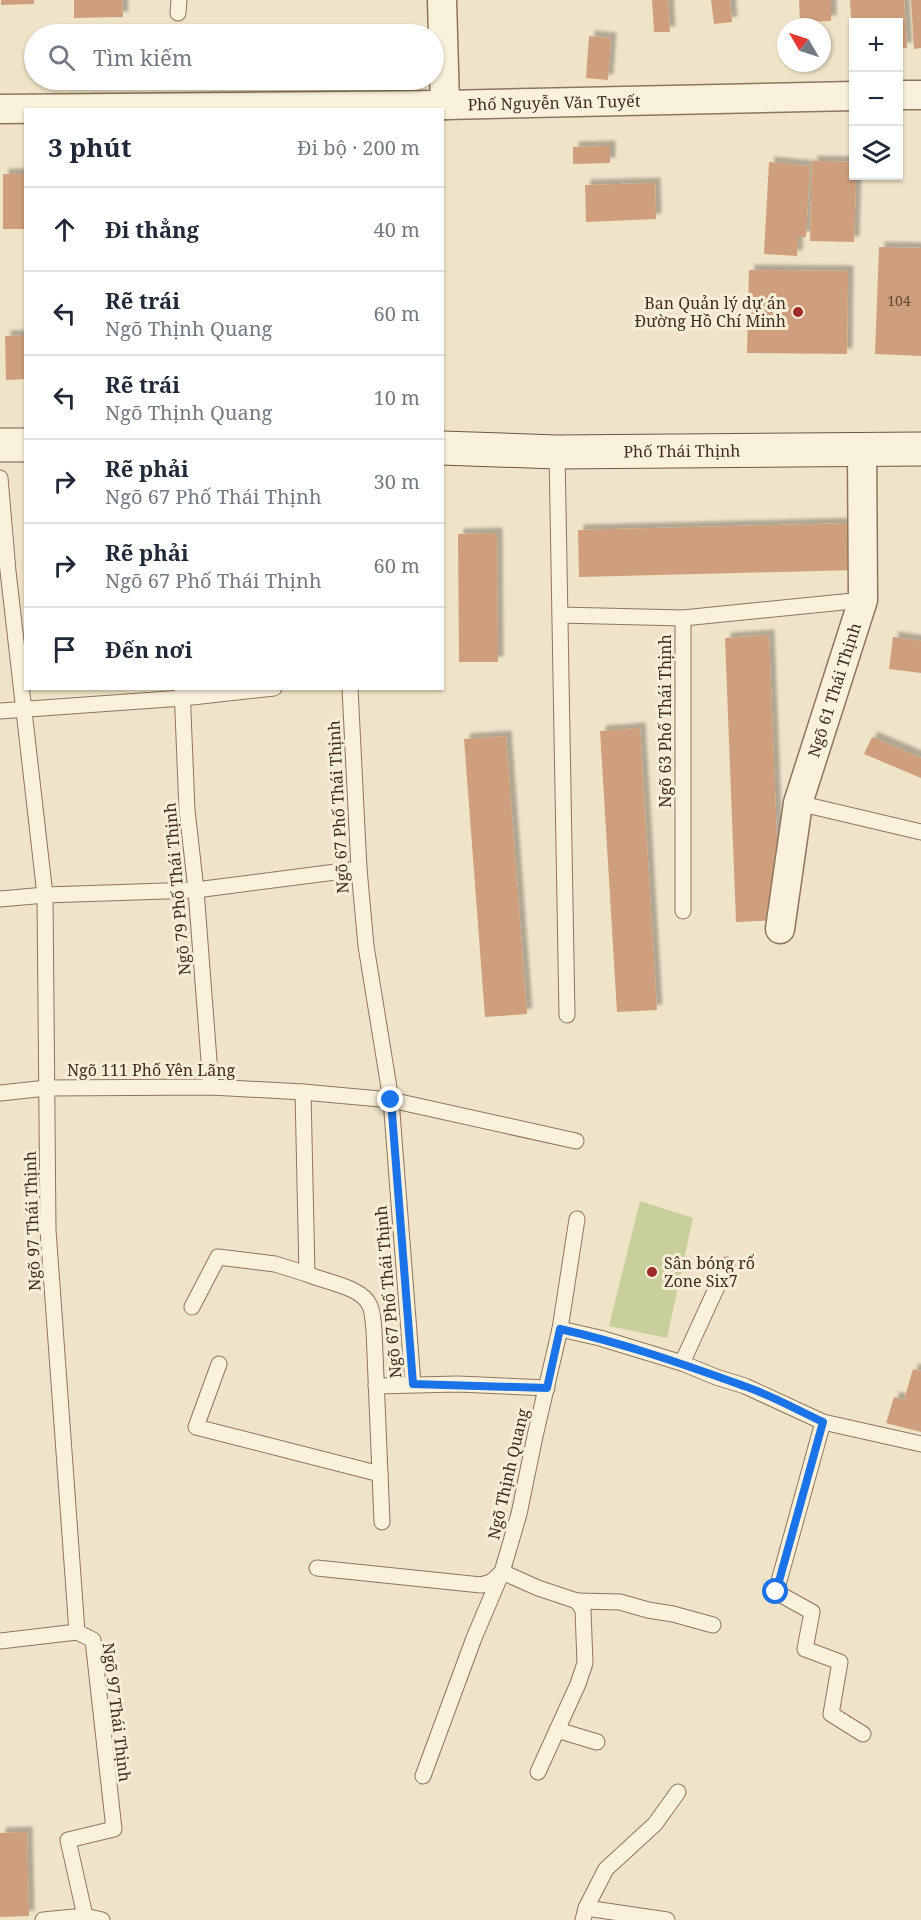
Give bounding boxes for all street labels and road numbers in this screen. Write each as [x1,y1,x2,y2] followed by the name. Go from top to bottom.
[467,90,641,116] street label: Phố Nguyễn Văn Tuyết
[623,439,741,462] street label: Phố Thái Thịnh
[802,620,866,760] street label: Ngõ 61 Thái Thịnh
[654,634,676,808] street label: Ngõ 63 Phố Thái Thịnh
[322,720,354,894] street label: Ngõ 67 Phố Thái Thịnh
[158,802,196,976] street label: Ngõ 79 Phố Thái Thịnh
[67,1059,236,1081] street label: Ngõ 111 Phố Yên Lãng
[19,1151,45,1291] street label: Ngõ 97 Thái Thịnh
[369,1205,407,1379] street label: Ngõ 67 Phố Thái Thịnh
[482,1406,534,1542] street label: Ngõ Thịnh Quang
[98,1641,136,1783] street label: Ngõ 97 Thái Thịnh

